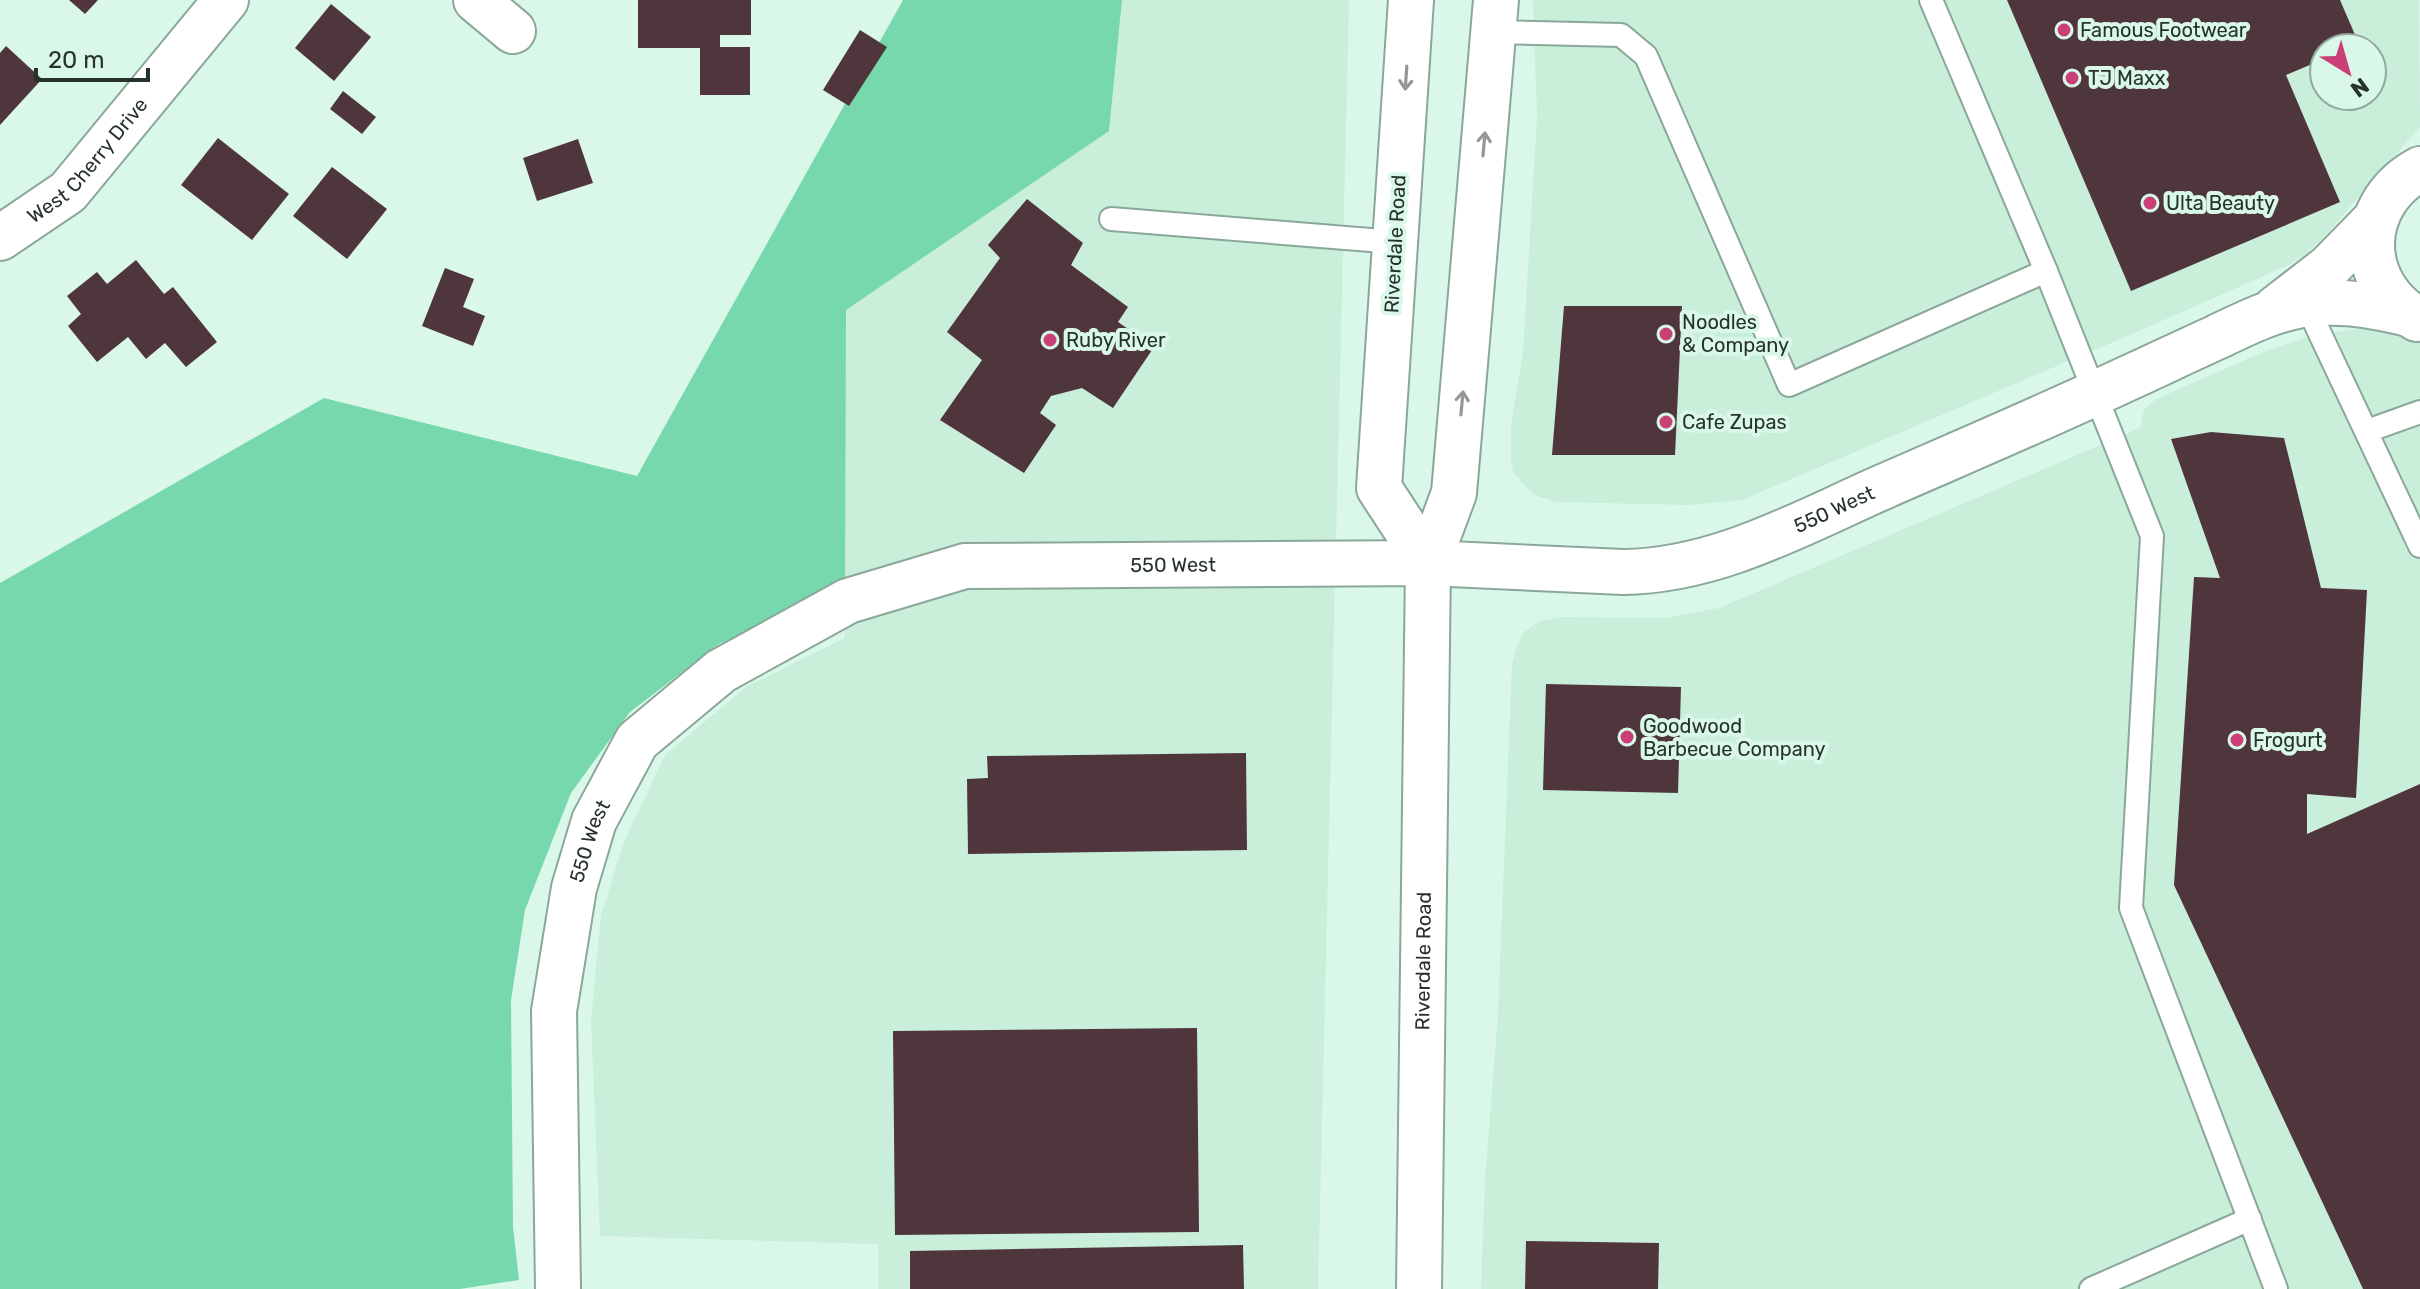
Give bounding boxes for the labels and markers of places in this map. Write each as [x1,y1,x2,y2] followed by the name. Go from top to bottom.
[2080,18,2247,42] place label: Famous Footwear
[2055,21,2073,39] marker: Famous Footwear
[2088,66,2166,90] place label: TJ Maxx
[2063,69,2081,87] marker: TJ Maxx
[2166,191,2275,215] place label: Ulta Beauty
[2141,194,2159,212] marker: Ulta Beauty
[1682,310,1789,357] place label: Noodles & Company
[1657,325,1675,343] marker: Noodles & Company
[1066,328,1166,352] place label: Ruby River
[1041,331,1059,349] marker: Ruby River
[1682,410,1787,434] place label: Cafe Zupas
[1657,413,1675,431] marker: Cafe Zupas
[1643,714,1826,761] place label: Goodwood Barbecue Company
[1618,728,1636,746] marker: Goodwood Barbecue Company
[2253,728,2323,752] place label: Frogurt
[2228,731,2246,749] marker: Frogurt

